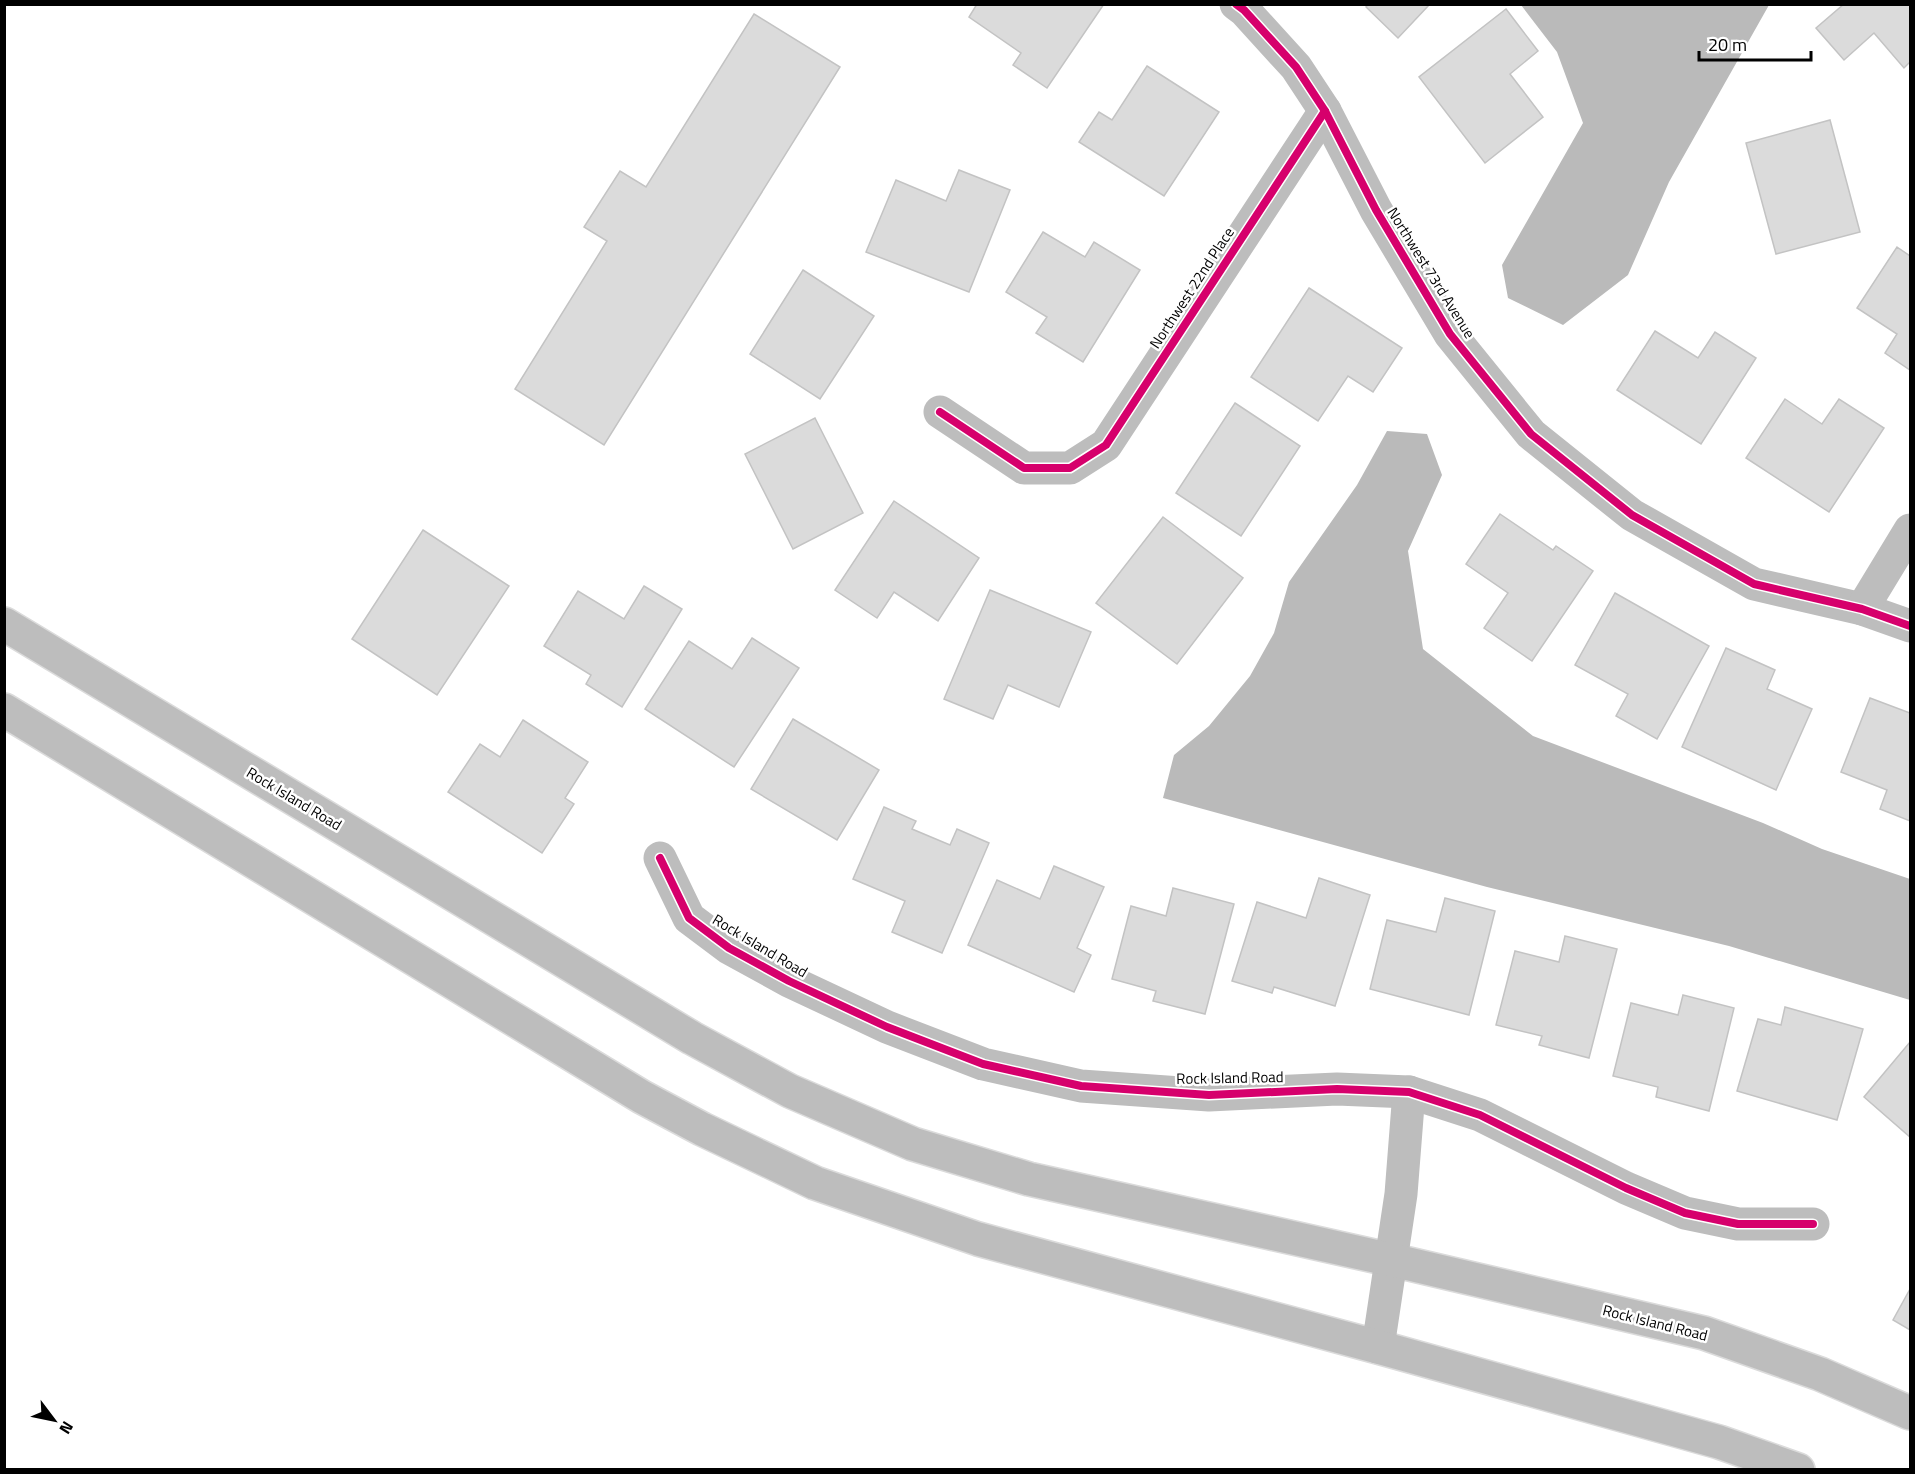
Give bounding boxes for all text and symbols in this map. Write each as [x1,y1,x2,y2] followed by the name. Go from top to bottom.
[1699,24,1812,62] scale bar
[1708,31,1747,58] text: 20 m
[1382,203,1481,343] street label: Northwest 73rd Avenue
[1144,222,1240,353] street label: Northwest 22nd Place
[242,761,346,836] street label: Rock Island Road
[708,908,812,983] street label: Rock Island Road
[1176,1065,1284,1090] street label: Rock Island Road
[1600,1298,1710,1347] street label: Rock Island Road
[24,1390,84,1450] north arrow
[54,1417,80,1439] text: N

